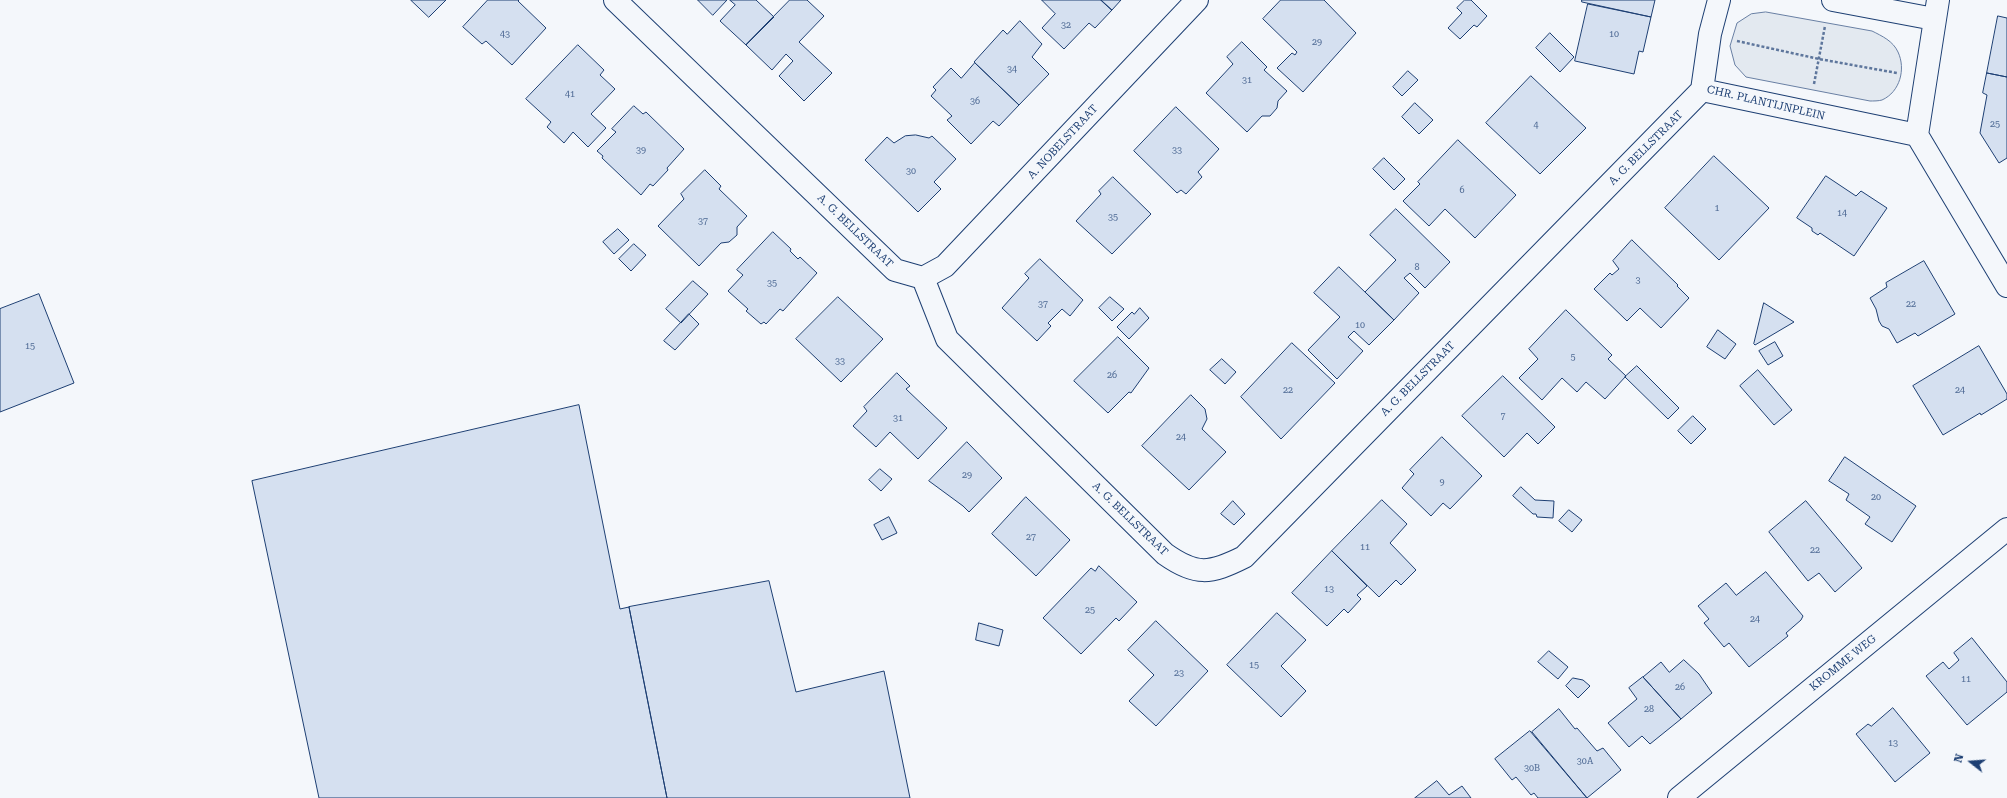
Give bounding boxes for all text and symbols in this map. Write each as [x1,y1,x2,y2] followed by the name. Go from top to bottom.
[1061,20,1071,30] house number: 32
[500,29,510,39] house number: 43
[1609,29,1619,39] house number: 10
[1312,37,1322,47] house number: 29
[1007,64,1017,74] house number: 34
[1242,75,1252,85] house number: 31
[1706,83,1826,123] street label: CHR. PLANTIJNPLEIN
[565,89,575,99] house number: 41
[970,96,980,106] house number: 36
[1025,102,1101,182] street label: A. NOBELSTRAAT
[1606,108,1686,188] street label: A. G. BELLSTRAAT
[1990,119,2000,129] house number: 25
[1533,120,1539,130] house number: 4
[636,145,646,155] house number: 39
[1172,145,1182,155] house number: 33
[906,166,916,176] house number: 30
[1459,185,1465,195] house number: 6
[814,192,896,270] street label: A. G. BELLSTRAAT
[1714,203,1720,213] house number: 1
[1837,208,1847,218] house number: 14
[1108,212,1118,222] house number: 35
[698,216,708,226] house number: 37
[1414,262,1420,272] house number: 8
[1635,275,1641,285] house number: 3
[767,278,777,288] house number: 35
[1038,299,1048,309] house number: 37
[1906,299,1916,309] house number: 22
[1355,320,1365,330] house number: 10
[1378,339,1458,419] street label: A. G. BELLSTRAAT
[25,341,35,351] house number: 15
[1570,352,1576,362] house number: 5
[835,356,845,366] house number: 33
[1107,370,1117,380] house number: 26
[1283,385,1293,395] house number: 22
[1955,385,1965,395] house number: 24
[1500,411,1506,421] house number: 7
[893,413,903,423] house number: 31
[1176,432,1186,442] house number: 24
[962,470,972,480] house number: 29
[1439,477,1445,487] house number: 9
[1089,480,1171,558] street label: A. G. BELLSTRAAT
[1871,492,1881,502] house number: 20
[1026,532,1036,542] house number: 27
[1360,542,1370,552] house number: 11
[1810,545,1820,555] house number: 22
[1324,584,1334,594] house number: 13
[1085,605,1095,615] house number: 25
[1750,614,1760,624] house number: 24
[1807,632,1879,694] street label: KROMME WEG
[1249,660,1259,670] house number: 15
[1174,668,1184,678] house number: 23
[1961,674,1971,684] house number: 11
[1675,682,1685,692] house number: 26
[1644,704,1654,714] house number: 28
[1888,738,1898,748] house number: 13
[1951,742,1991,782] north arrow
[1952,752,1967,764] text: N
[1577,756,1593,766] house number: 30A
[1524,763,1540,773] house number: 30B

